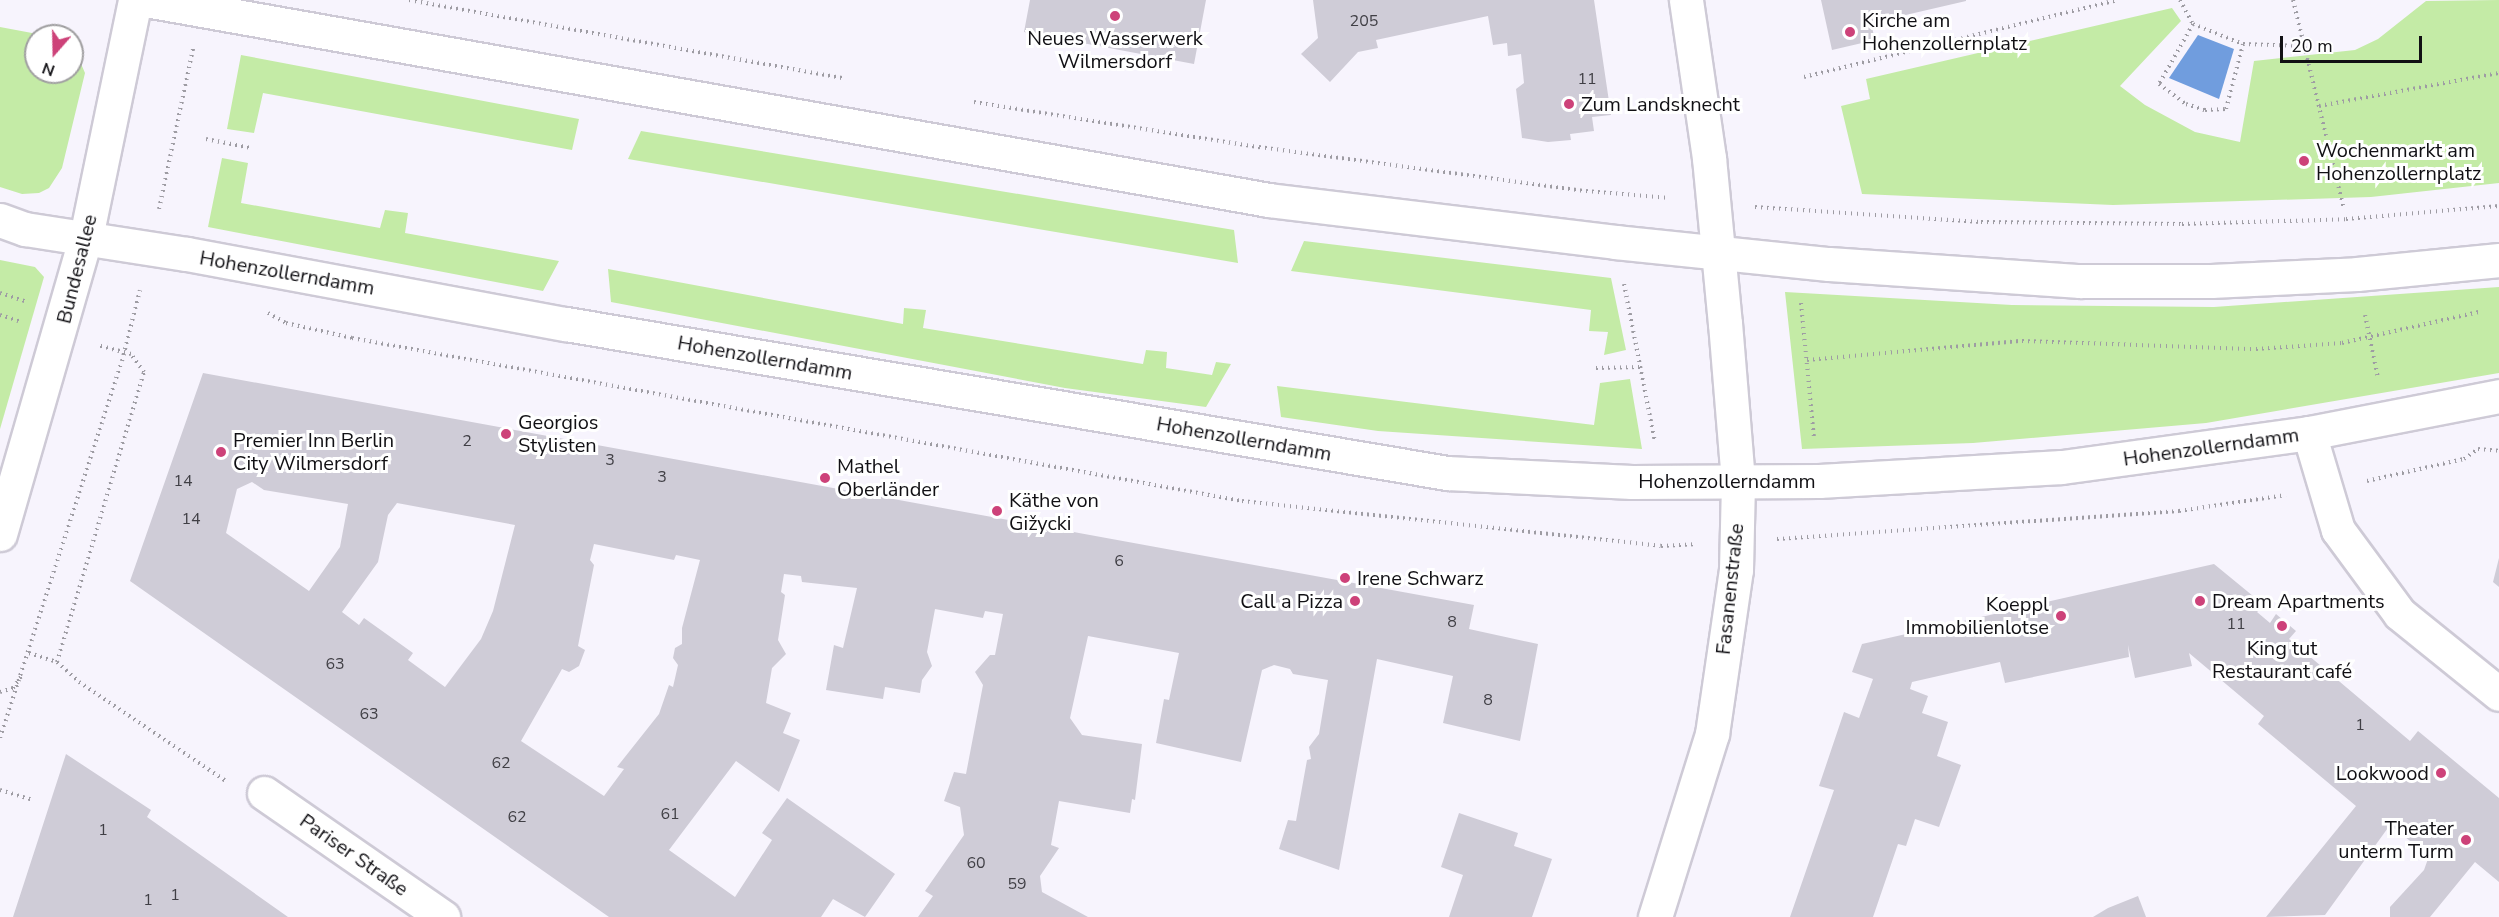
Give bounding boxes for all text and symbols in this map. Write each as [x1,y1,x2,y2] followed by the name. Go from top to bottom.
[1862,8,2027,55] place label: Kirche am Hohenzollernplatz
[1108,9,1122,23] marker: Neues Wasserwerk Wilmersdorf
[1350,11,1378,31] house number: 205
[24,24,84,84] north arrow
[2283,24,2426,62] scale bar
[1843,25,1857,39] marker: Kirche am Hohenzollernplatz
[1027,26,1203,73] place label: Neues Wasserwerk Wilmersdorf
[2291,34,2333,58] text: 20 m
[39,57,58,81] text: N
[1577,69,1597,89] house number: 11
[1581,92,1740,116] place label: Zum Landsknecht
[1562,97,1576,111] marker: Zum Landsknecht
[2316,138,2481,185] place label: Wochenmarkt am Hohenzollernplatz
[2297,154,2311,168] marker: Wochenmarkt am Hohenzollernplatz
[52,212,102,326] street label: Bundesallee
[198,246,376,300] street label: Hohenzollerndamm
[676,331,854,385] street label: Hohenzollerndamm
[518,410,598,457] place label: Georgios Stylisten
[1155,412,1333,466] street label: Hohenzollerndamm
[2122,423,2300,471] street label: Hohenzollerndamm
[499,427,513,441] marker: Georgios Stylisten
[233,428,394,475] place label: Premier Inn Berlin City Wilmersdorf
[462,431,472,451] house number: 2
[214,445,228,459] marker: Premier Inn Berlin City Wilmersdorf
[605,450,615,470] house number: 3
[837,454,939,501] place label: Mathel Oberländer
[657,467,667,487] house number: 3
[1638,469,1816,493] street label: Hohenzollerndamm
[173,471,193,491] house number: 14
[818,471,832,485] marker: Mathel Oberländer
[1009,488,1099,535] place label: Käthe von Gižycki
[990,504,1004,518] marker: Käthe von Gižycki
[181,509,201,529] house number: 14
[1711,522,1749,656] street label: Fasanenstraße
[1114,551,1124,571] house number: 6
[1357,566,1483,590] place label: Irene Schwarz
[1338,571,1352,585] marker: Irene Schwarz
[1240,589,1343,613] place label: Call a Pizza
[2212,589,2385,613] place label: Dream Apartments
[1906,592,2049,639] place label: Koeppl Immobilienlotse
[1348,594,1362,608] marker: Call a Pizza
[2193,594,2207,608] marker: Dream Apartments
[2054,609,2068,623] marker: Koeppl Immobilienlotse
[1447,612,1457,632] house number: 8
[2226,614,2246,634] house number: 11
[2275,619,2289,633] marker: King tut Restaurant café
[2212,636,2352,683] place label: King tut Restaurant café
[325,654,345,674] house number: 63
[1483,690,1493,710] house number: 8
[359,704,379,724] house number: 63
[2355,715,2365,735] house number: 1
[491,753,511,773] house number: 62
[2336,761,2429,785] place label: Lookwood
[2434,766,2448,780] marker: Lookwood
[660,804,680,824] house number: 61
[507,807,527,827] house number: 62
[295,809,413,901] street label: Pariser Straße
[2338,816,2454,863] place label: Theater unterm Turm
[98,820,108,840] house number: 1
[2459,833,2473,847] marker: Theater unterm Turm
[966,853,986,873] house number: 60
[1007,874,1027,894] house number: 59
[170,885,180,905] house number: 1
[143,890,153,910] house number: 1

